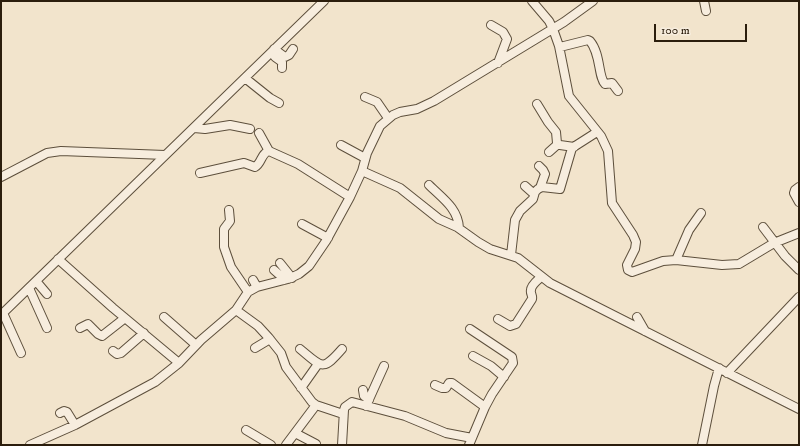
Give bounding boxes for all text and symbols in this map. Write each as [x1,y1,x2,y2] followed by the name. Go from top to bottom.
[656,16,749,42] scale bar
[661,23,690,38] text: 100 m

